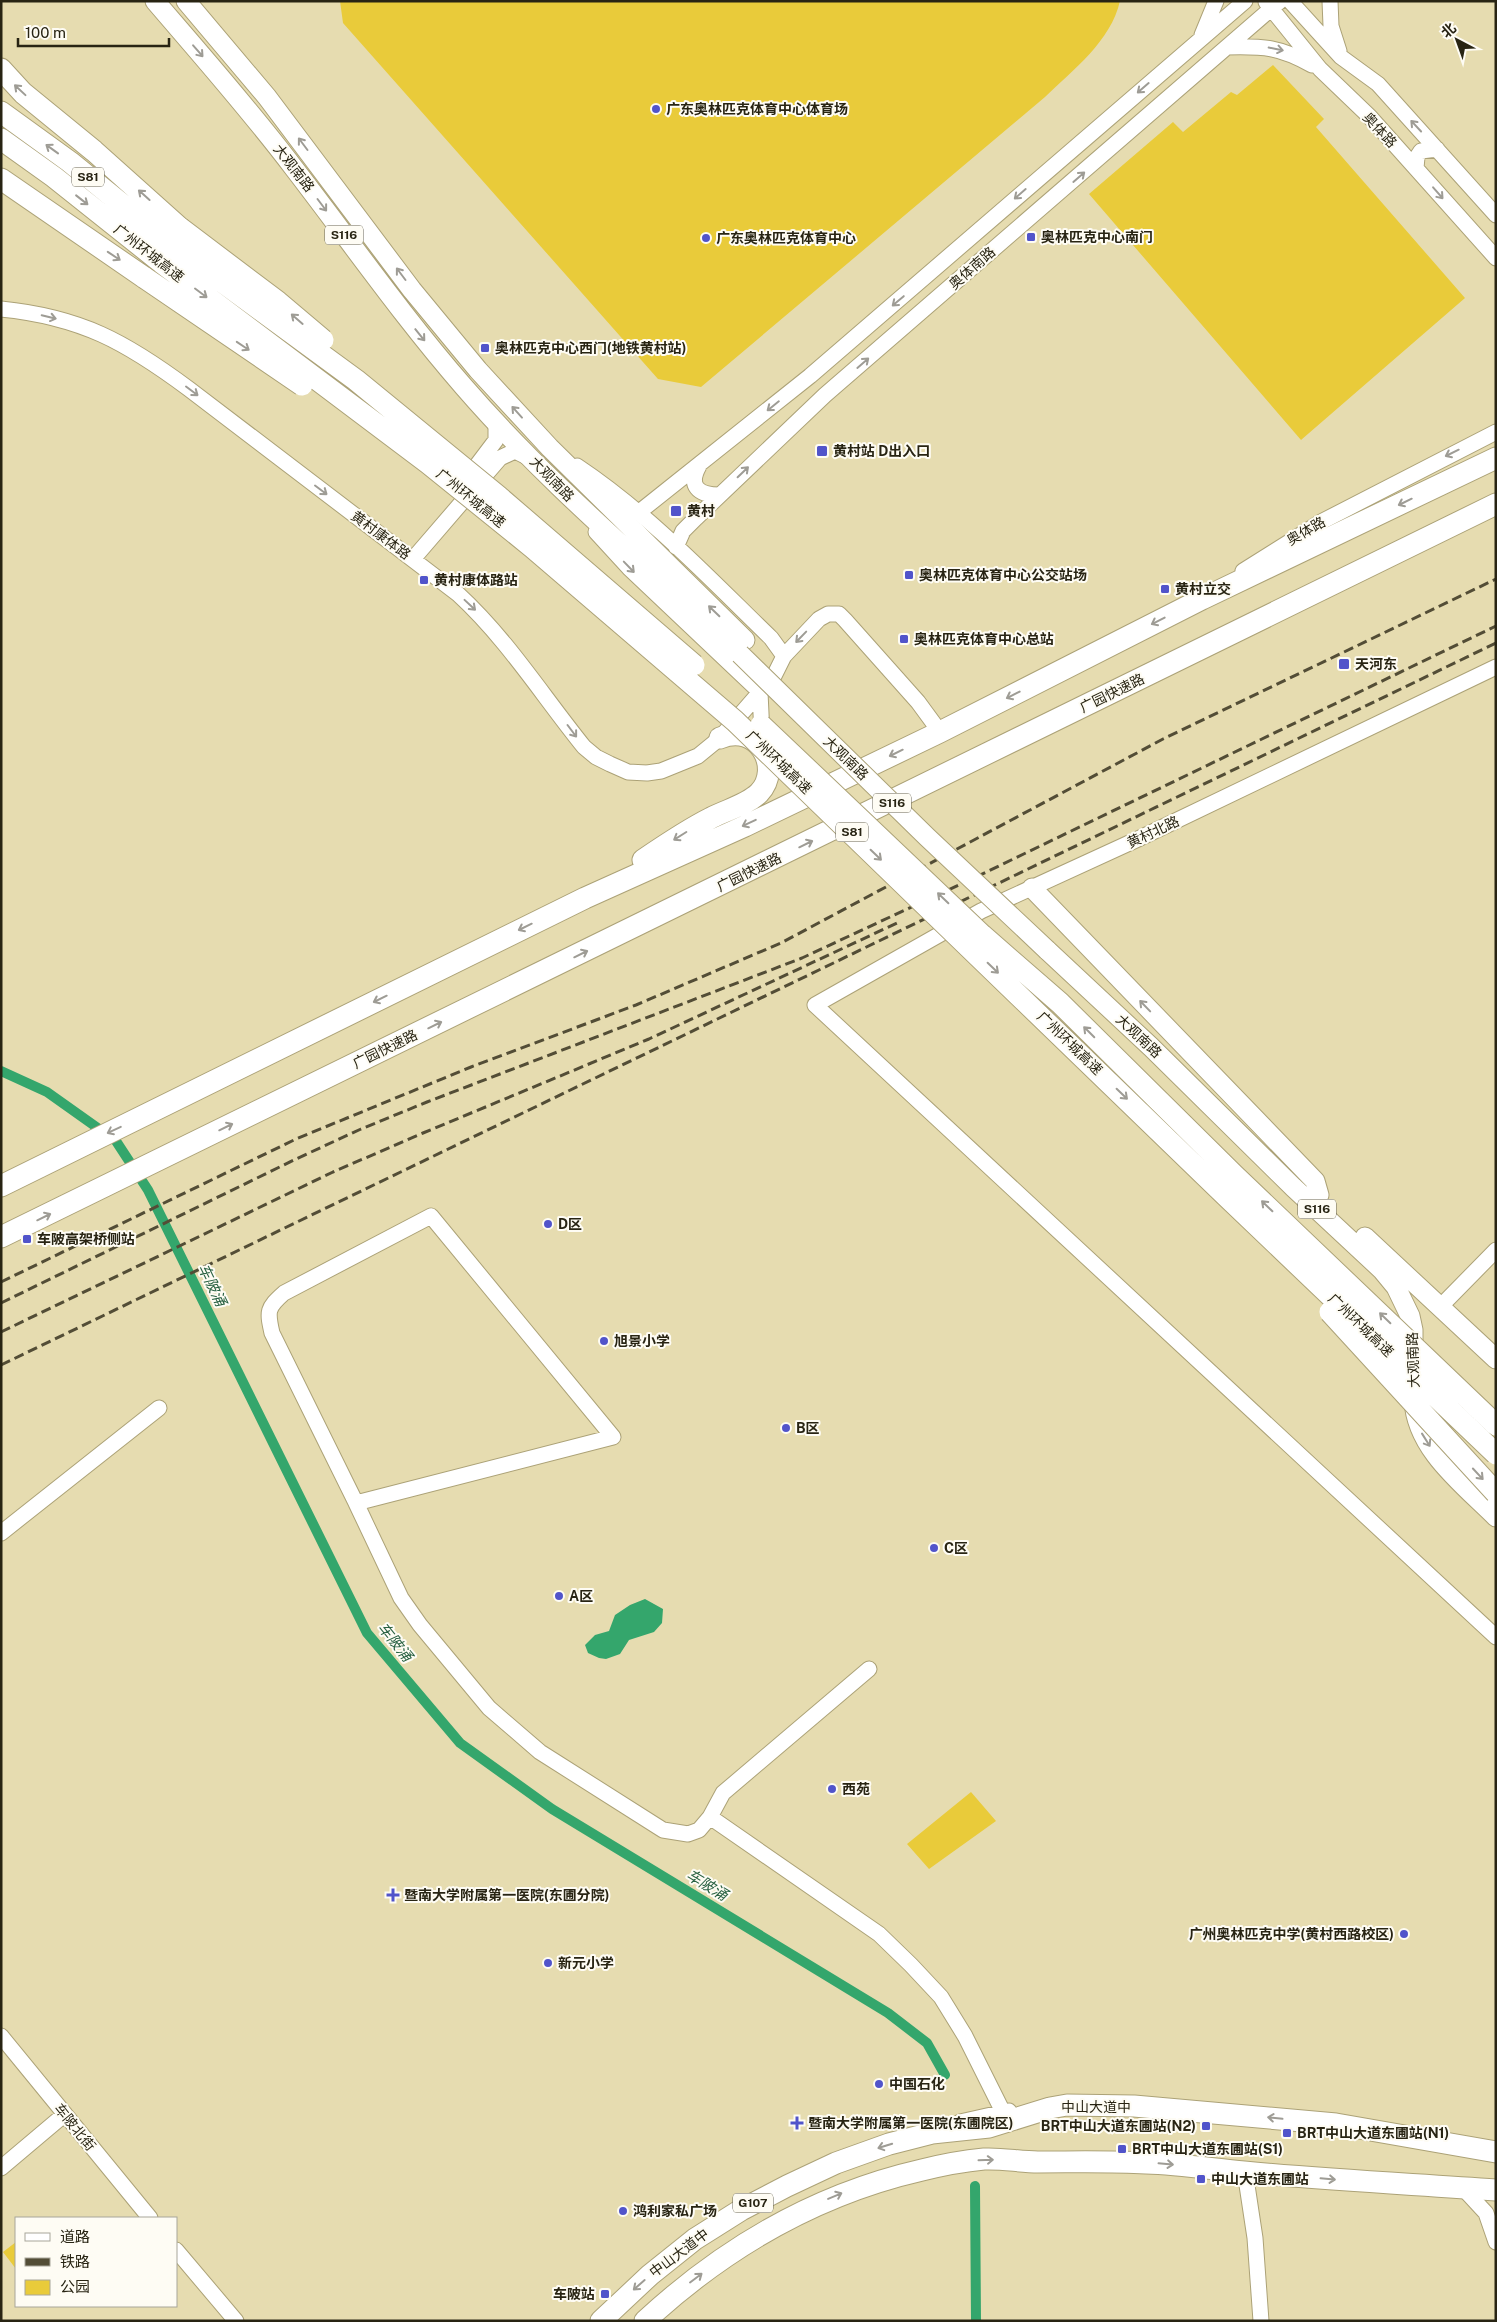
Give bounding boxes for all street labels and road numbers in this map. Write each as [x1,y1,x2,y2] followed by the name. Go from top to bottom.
[1360,109,1400,151] street label: 奥体路
[270,141,318,195] street label: 大观南路
[72,168,104,186] road number: S81
[111,221,187,285] street label: 广州环城高速
[325,226,363,244] road number: S116
[946,244,998,292] street label: 奥体南路
[527,453,577,505] street label: 大观南路
[433,465,509,531] street label: 广州环城高速
[348,508,414,562] street label: 黄村康体路
[1284,514,1328,548] street label: 奥体路
[1077,670,1147,716] street label: 广园快速路
[743,727,815,797] street label: 广州环城高速
[820,733,872,783] street label: 大观南路
[873,794,911,812] road number: S116
[1124,813,1182,851] street label: 黄村北路
[836,822,868,842] road number: S81
[714,849,784,895] street label: 广园快速路
[1034,1008,1106,1078] street label: 广州环城高速
[1113,1011,1165,1061] street label: 大观南路
[350,1026,420,1072] street label: 广园快速路
[1298,1200,1336,1218] road number: S116
[1325,1290,1397,1360] street label: 广州环城高速
[1404,1332,1422,1388] street label: 大观南路
[1061,2099,1131,2115] street label: 中山大道中
[51,2100,99,2154] street label: 车陂北街
[733,2194,773,2212] road number: G107
[646,2226,712,2280] street label: 中山大道中

